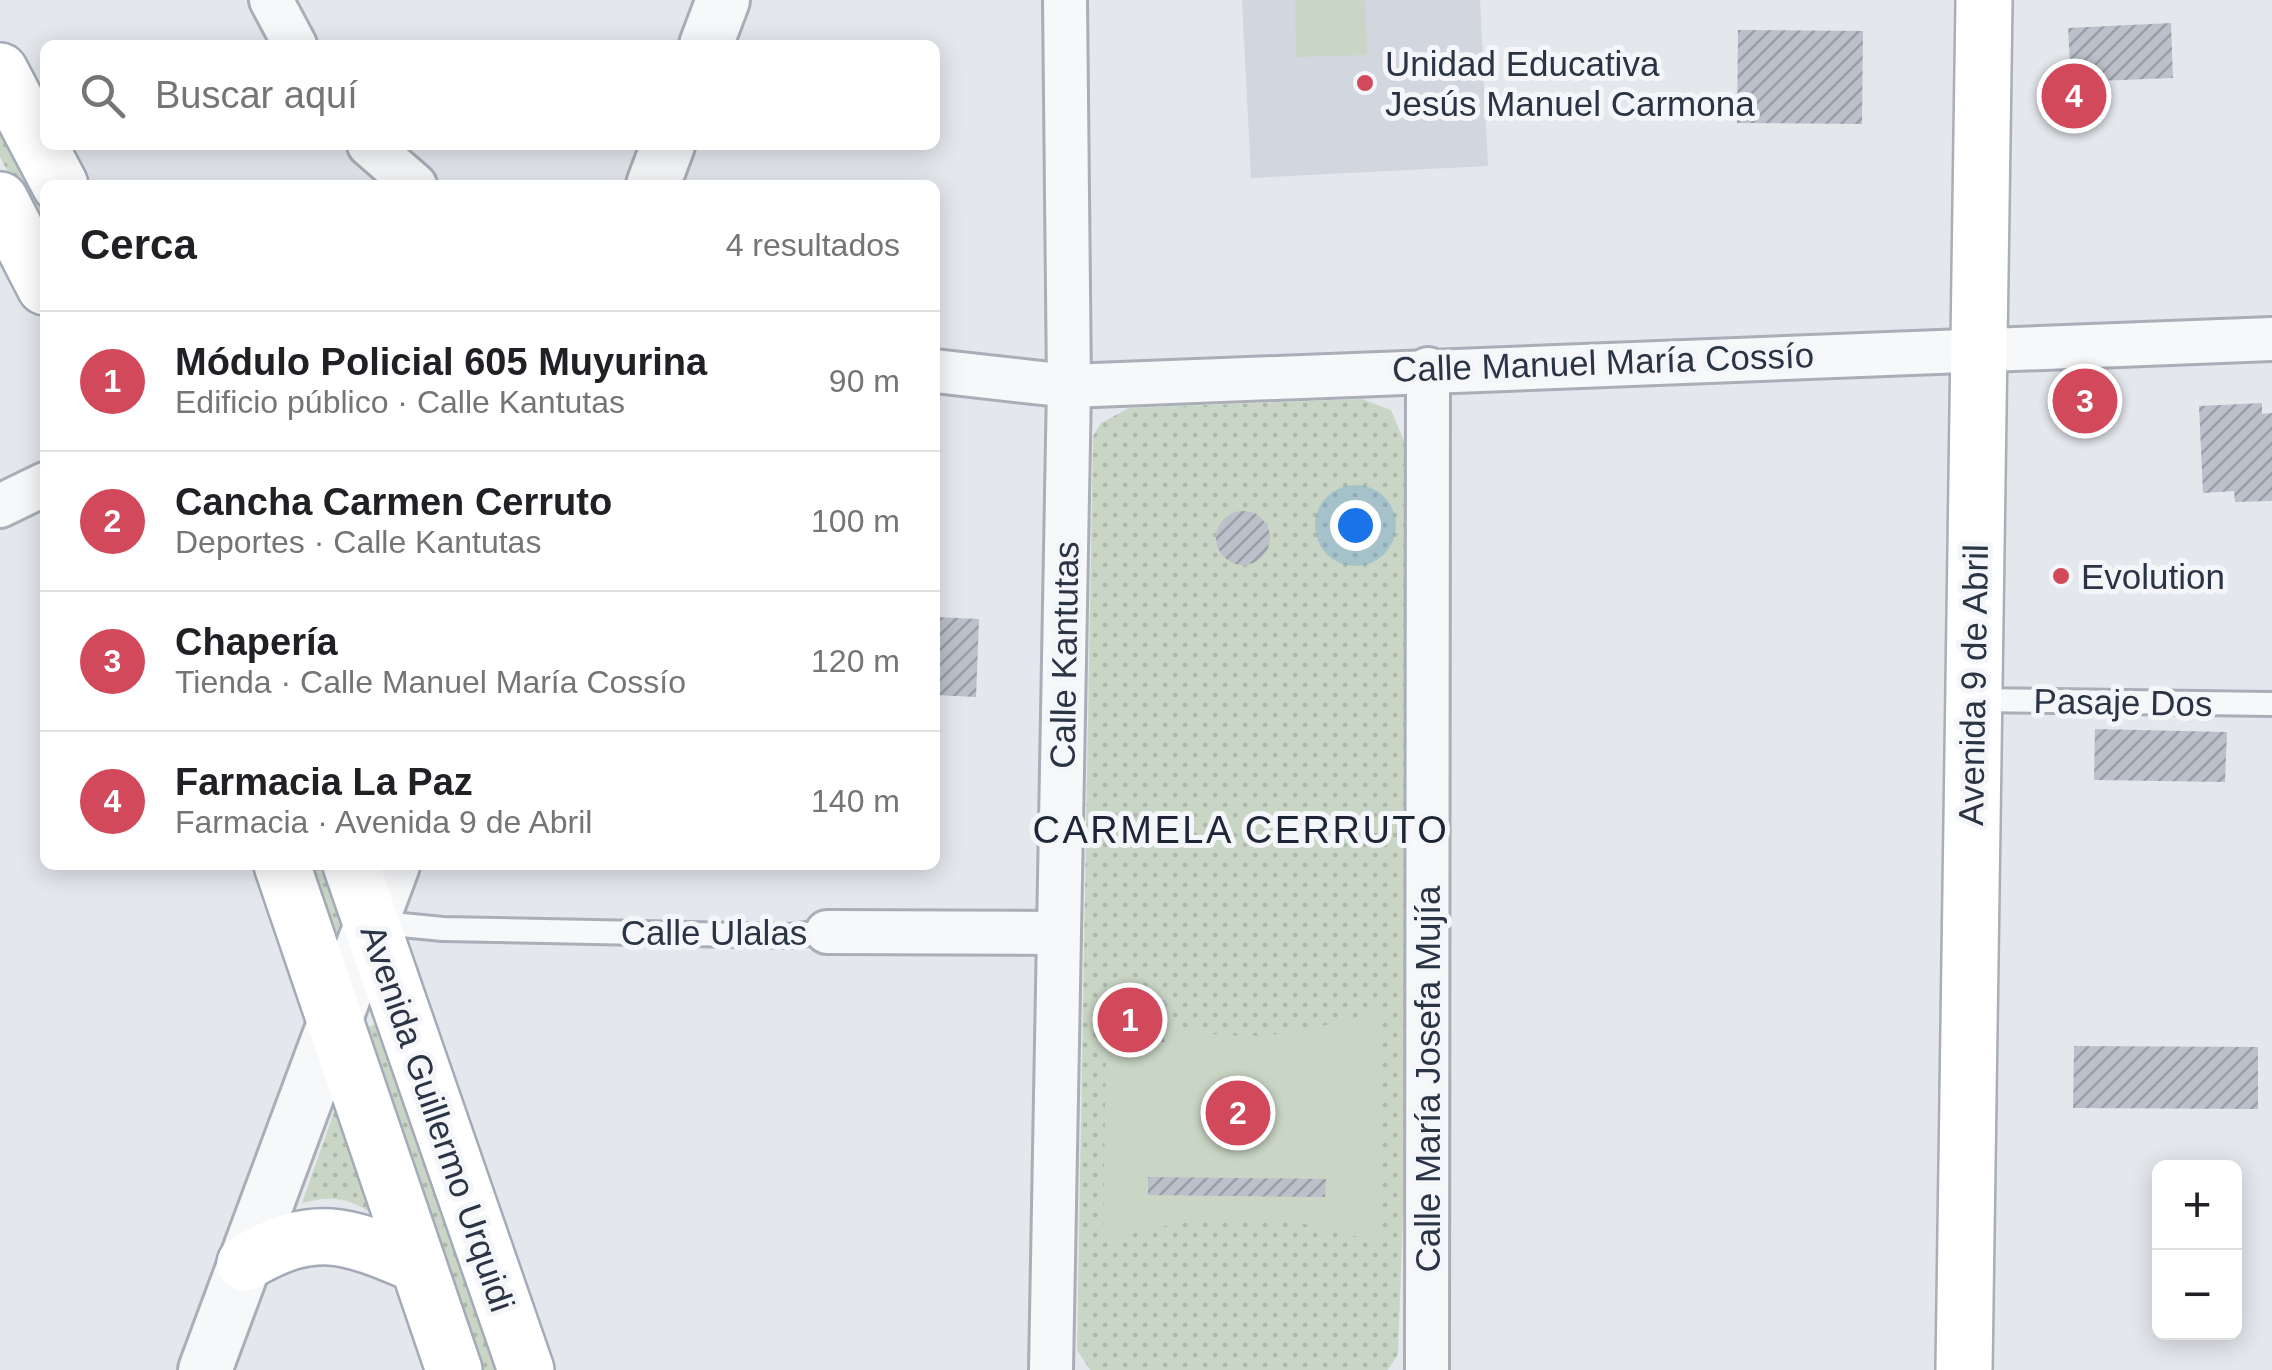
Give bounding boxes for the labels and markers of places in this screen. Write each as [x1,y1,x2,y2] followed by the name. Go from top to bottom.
[1385,44,1755,123] place label: Unidad Educativa Jesús Manuel Carmona
[2042,58,2106,134] pin: 4
[1354,72,1376,94] marker: Unidad Educativa Jesús Manuel Carmona
[2052,364,2118,438] pin: 3
[2081,557,2225,596] place label: Evolution
[2050,565,2072,587] marker: Evolution
[1098,982,1162,1058] pin: 1
[1206,1076,1270,1150] pin: 2

